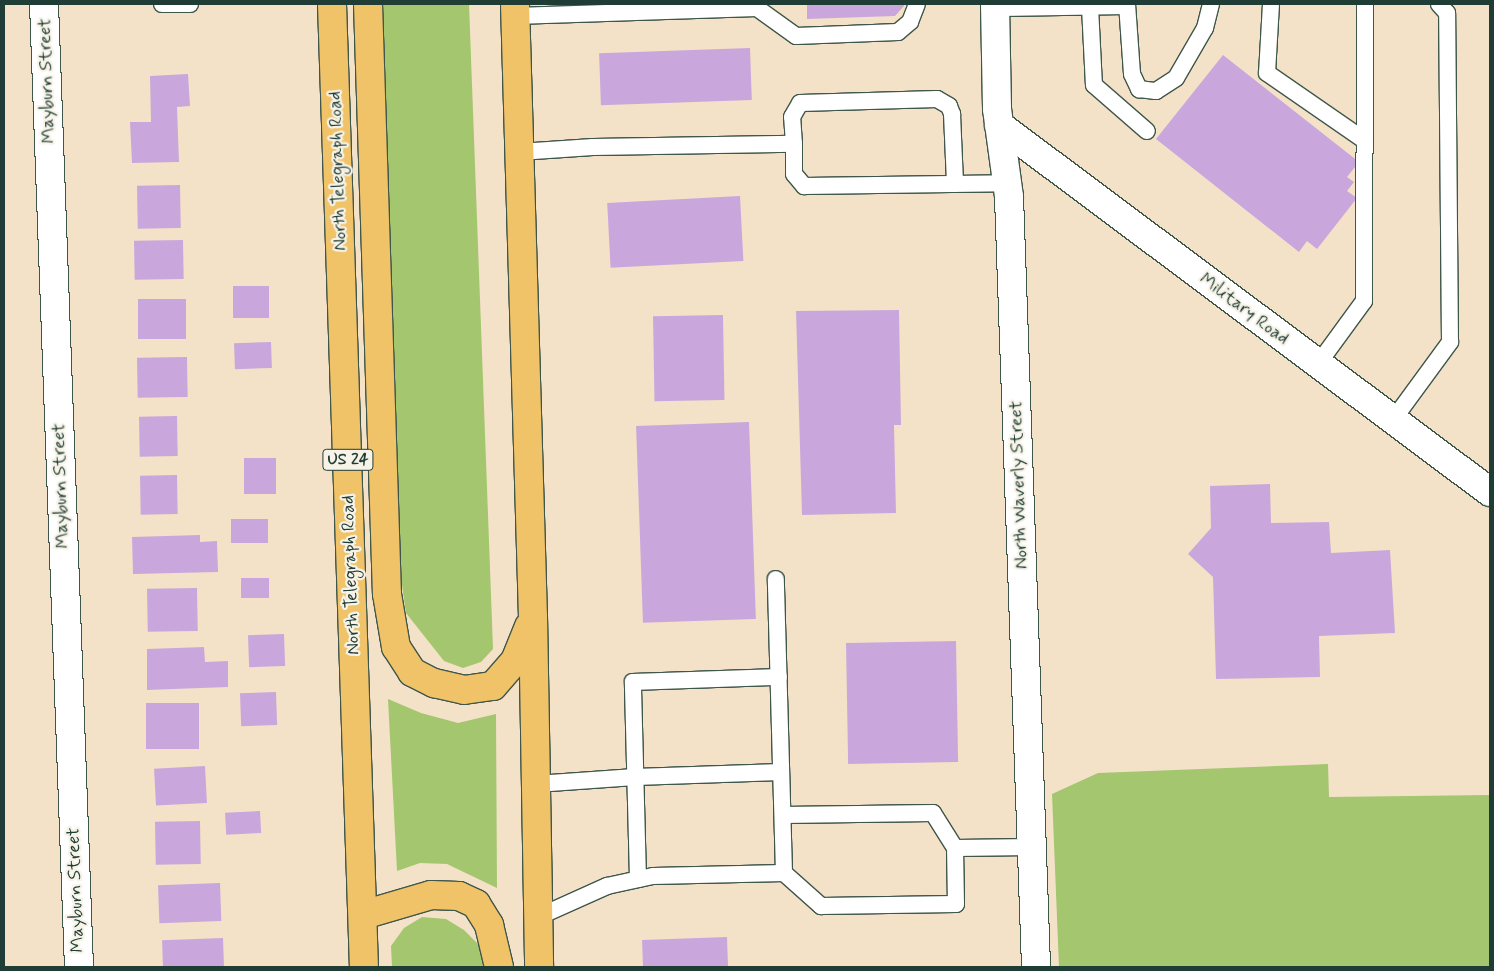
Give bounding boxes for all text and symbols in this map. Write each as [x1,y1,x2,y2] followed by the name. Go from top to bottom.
[34,18,60,144] street label: Mayburn Street
[324,91,352,251] street label: North Telegraph Road
[1195,268,1293,350] street label: Military Road
[1005,401,1033,569] street label: North Waverly Street
[48,423,74,549] street label: Mayburn Street
[322,446,374,474] road number: US 24
[337,495,365,655] street label: North Telegraph Road
[63,827,89,953] street label: Mayburn Street

